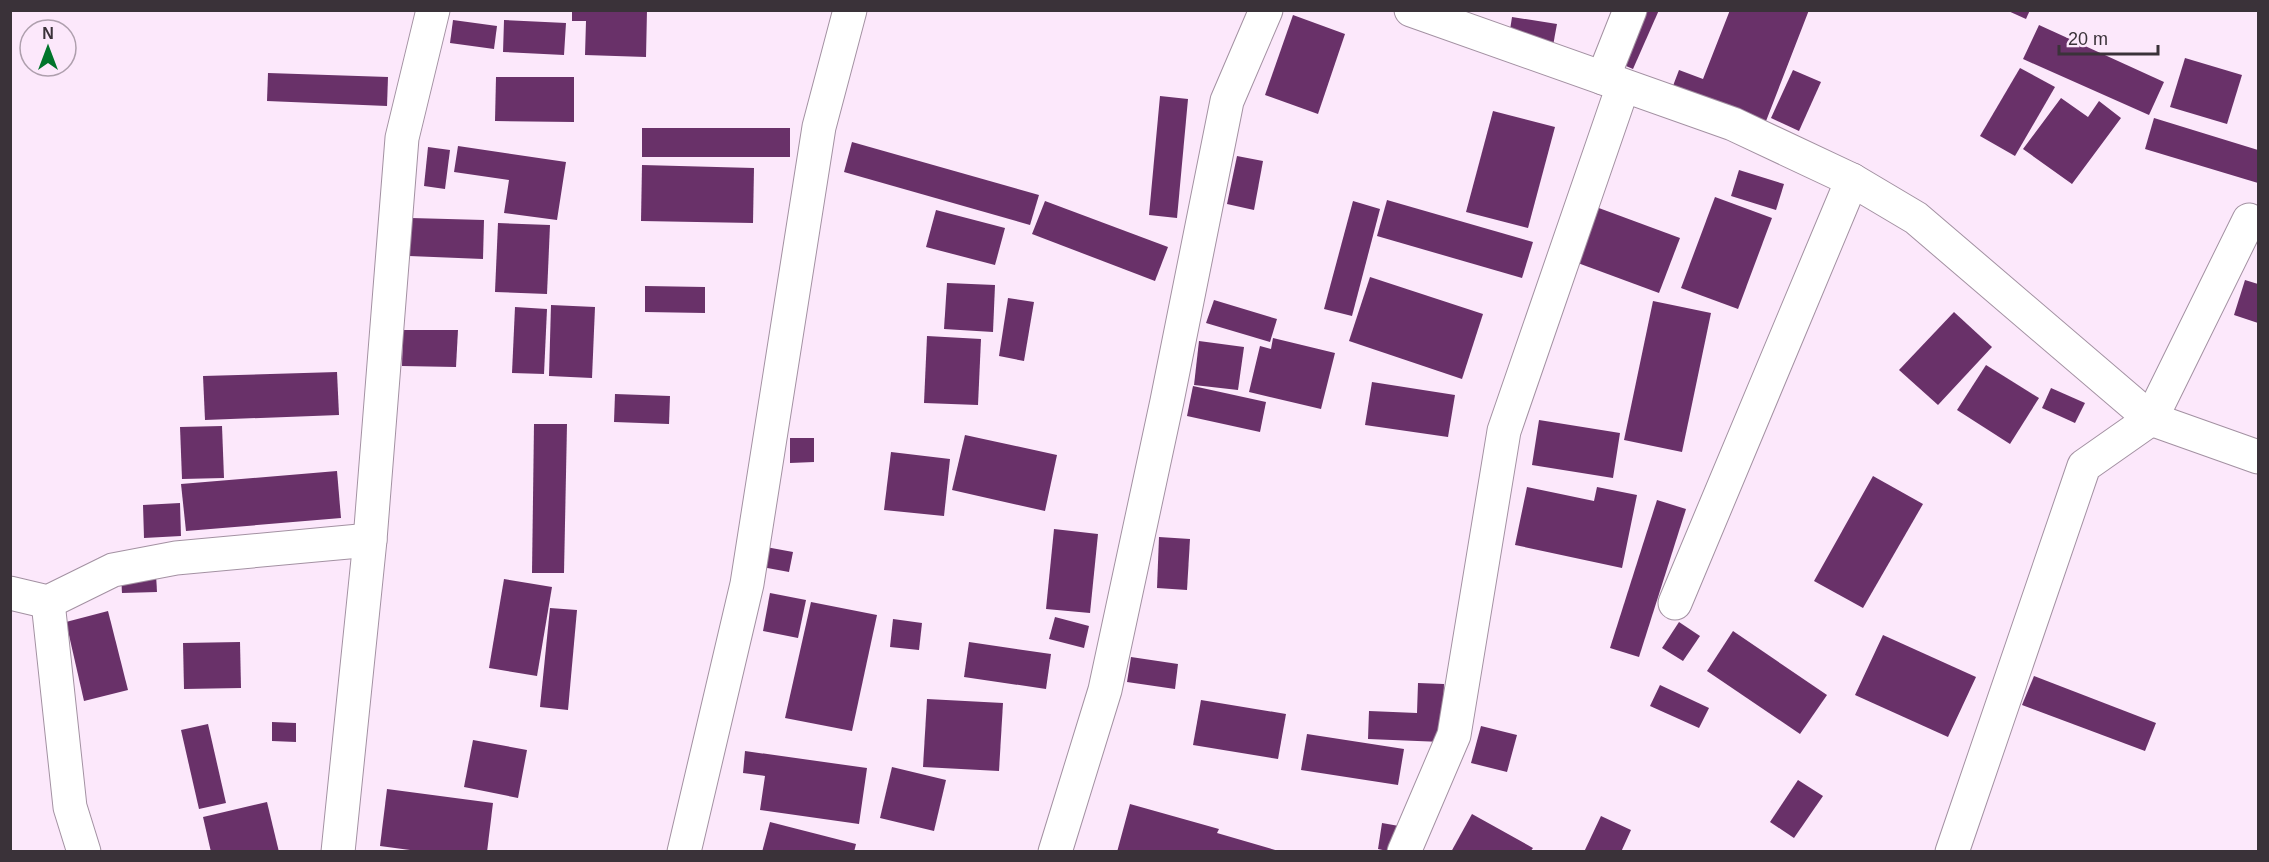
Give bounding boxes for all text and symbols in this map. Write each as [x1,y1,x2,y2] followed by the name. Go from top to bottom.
[18,18,78,78] north arrow
[2059,18,2158,56] scale bar
[42,25,54,42] text: N
[2068,29,2108,49] text: 20 m

